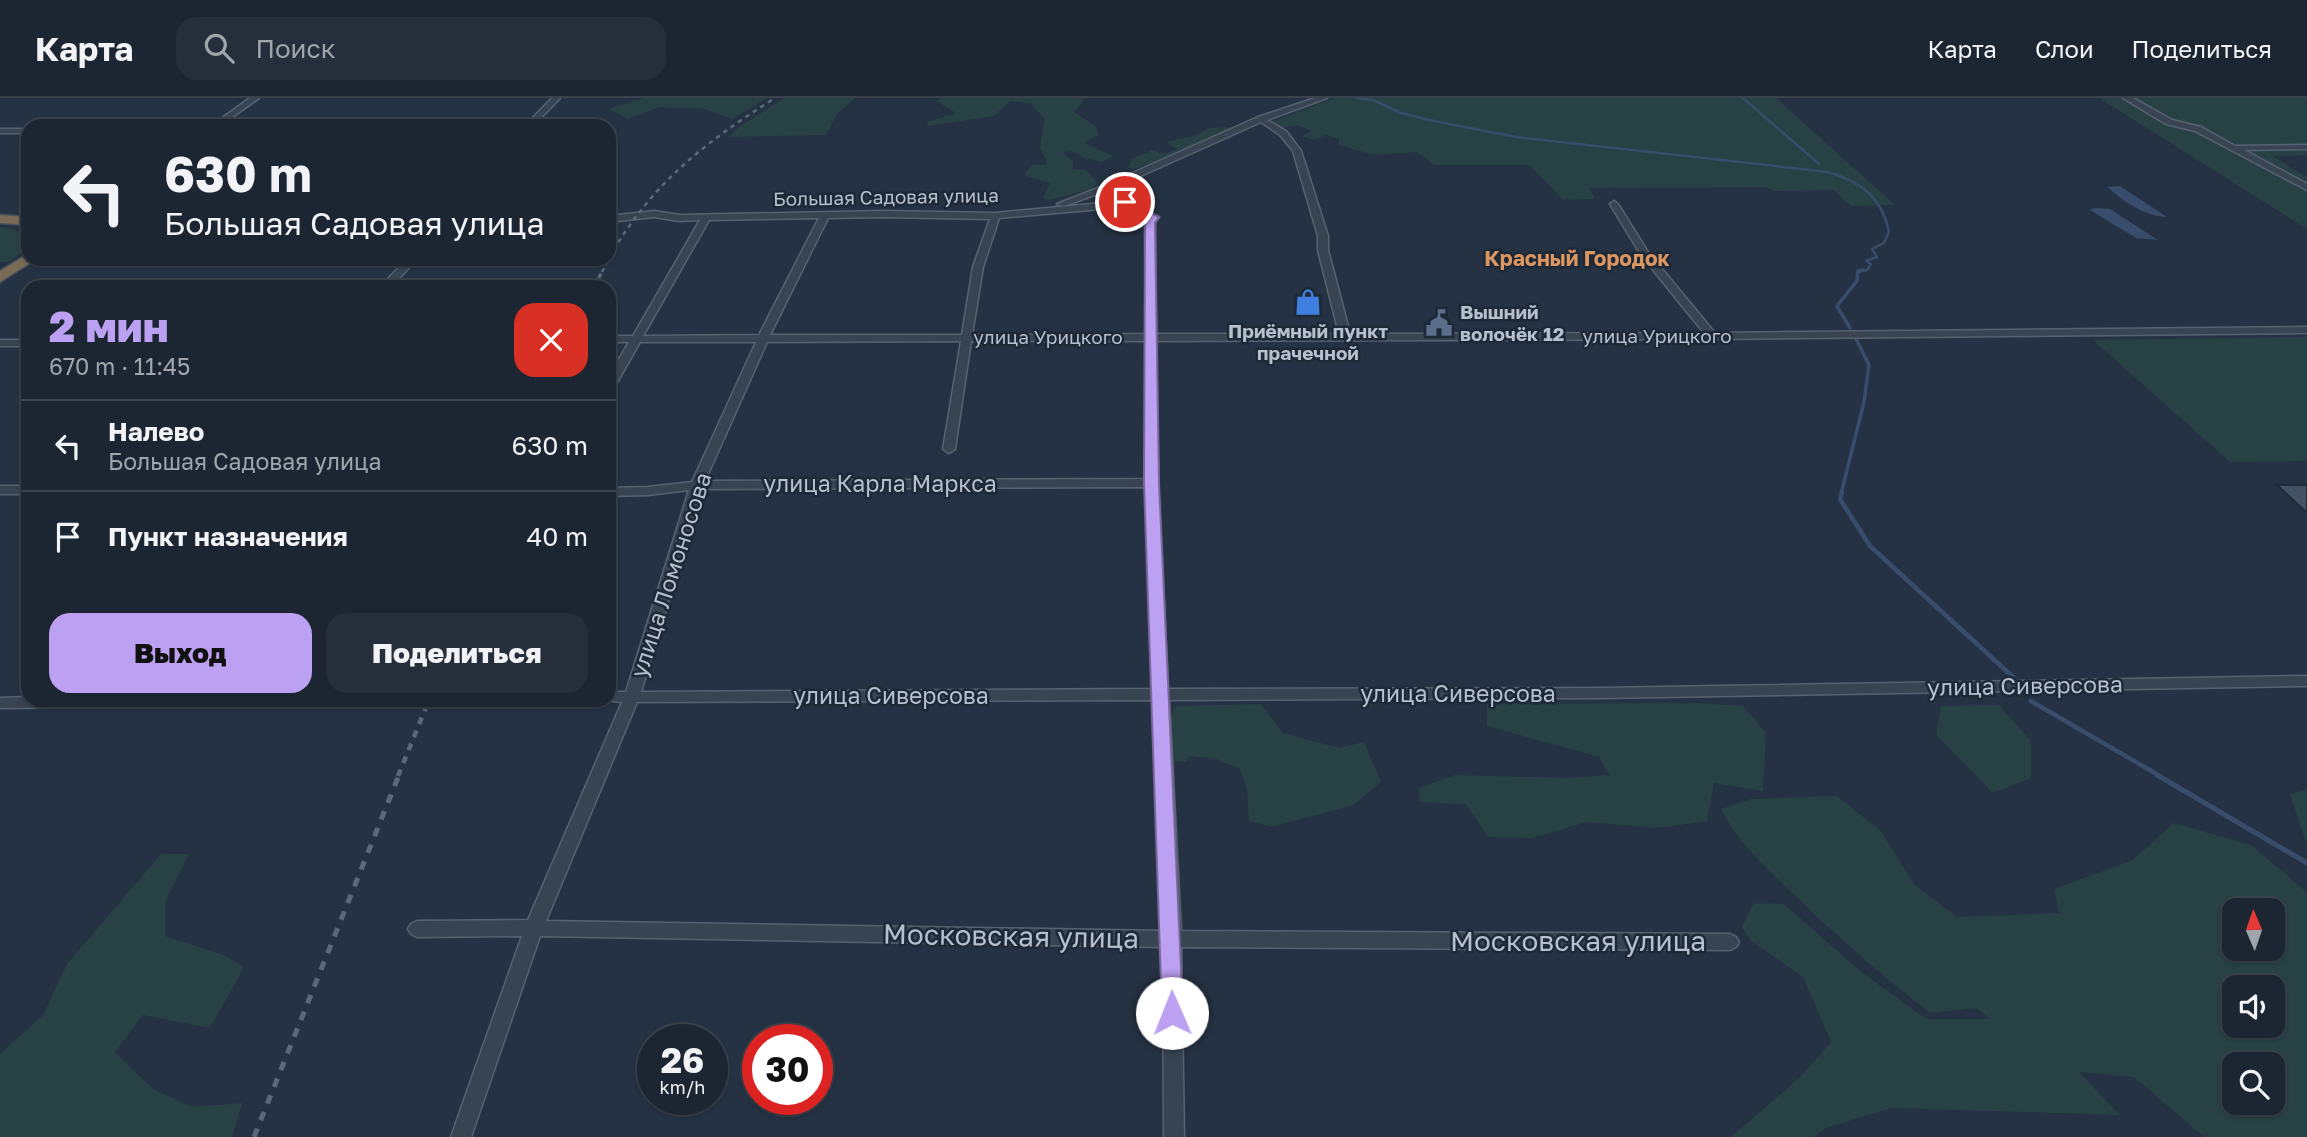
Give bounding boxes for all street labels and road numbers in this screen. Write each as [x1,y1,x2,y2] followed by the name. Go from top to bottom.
[773,183,999,210] street label: Большая Садовая улица
[1582,324,1732,347] street label: улица Урицкого
[973,325,1123,348] street label: улица Урицкого
[624,469,716,681] street label: улица Ломоносова
[763,469,997,497] street label: улица Карла Маркса
[1927,669,2123,701] street label: улица Сиверсова
[1360,679,1556,707] street label: улица Сиверсова
[793,681,989,709] street label: улица Сиверсова
[883,917,1139,954] street label: Московская улица
[1450,924,1706,957] street label: Московская улица

